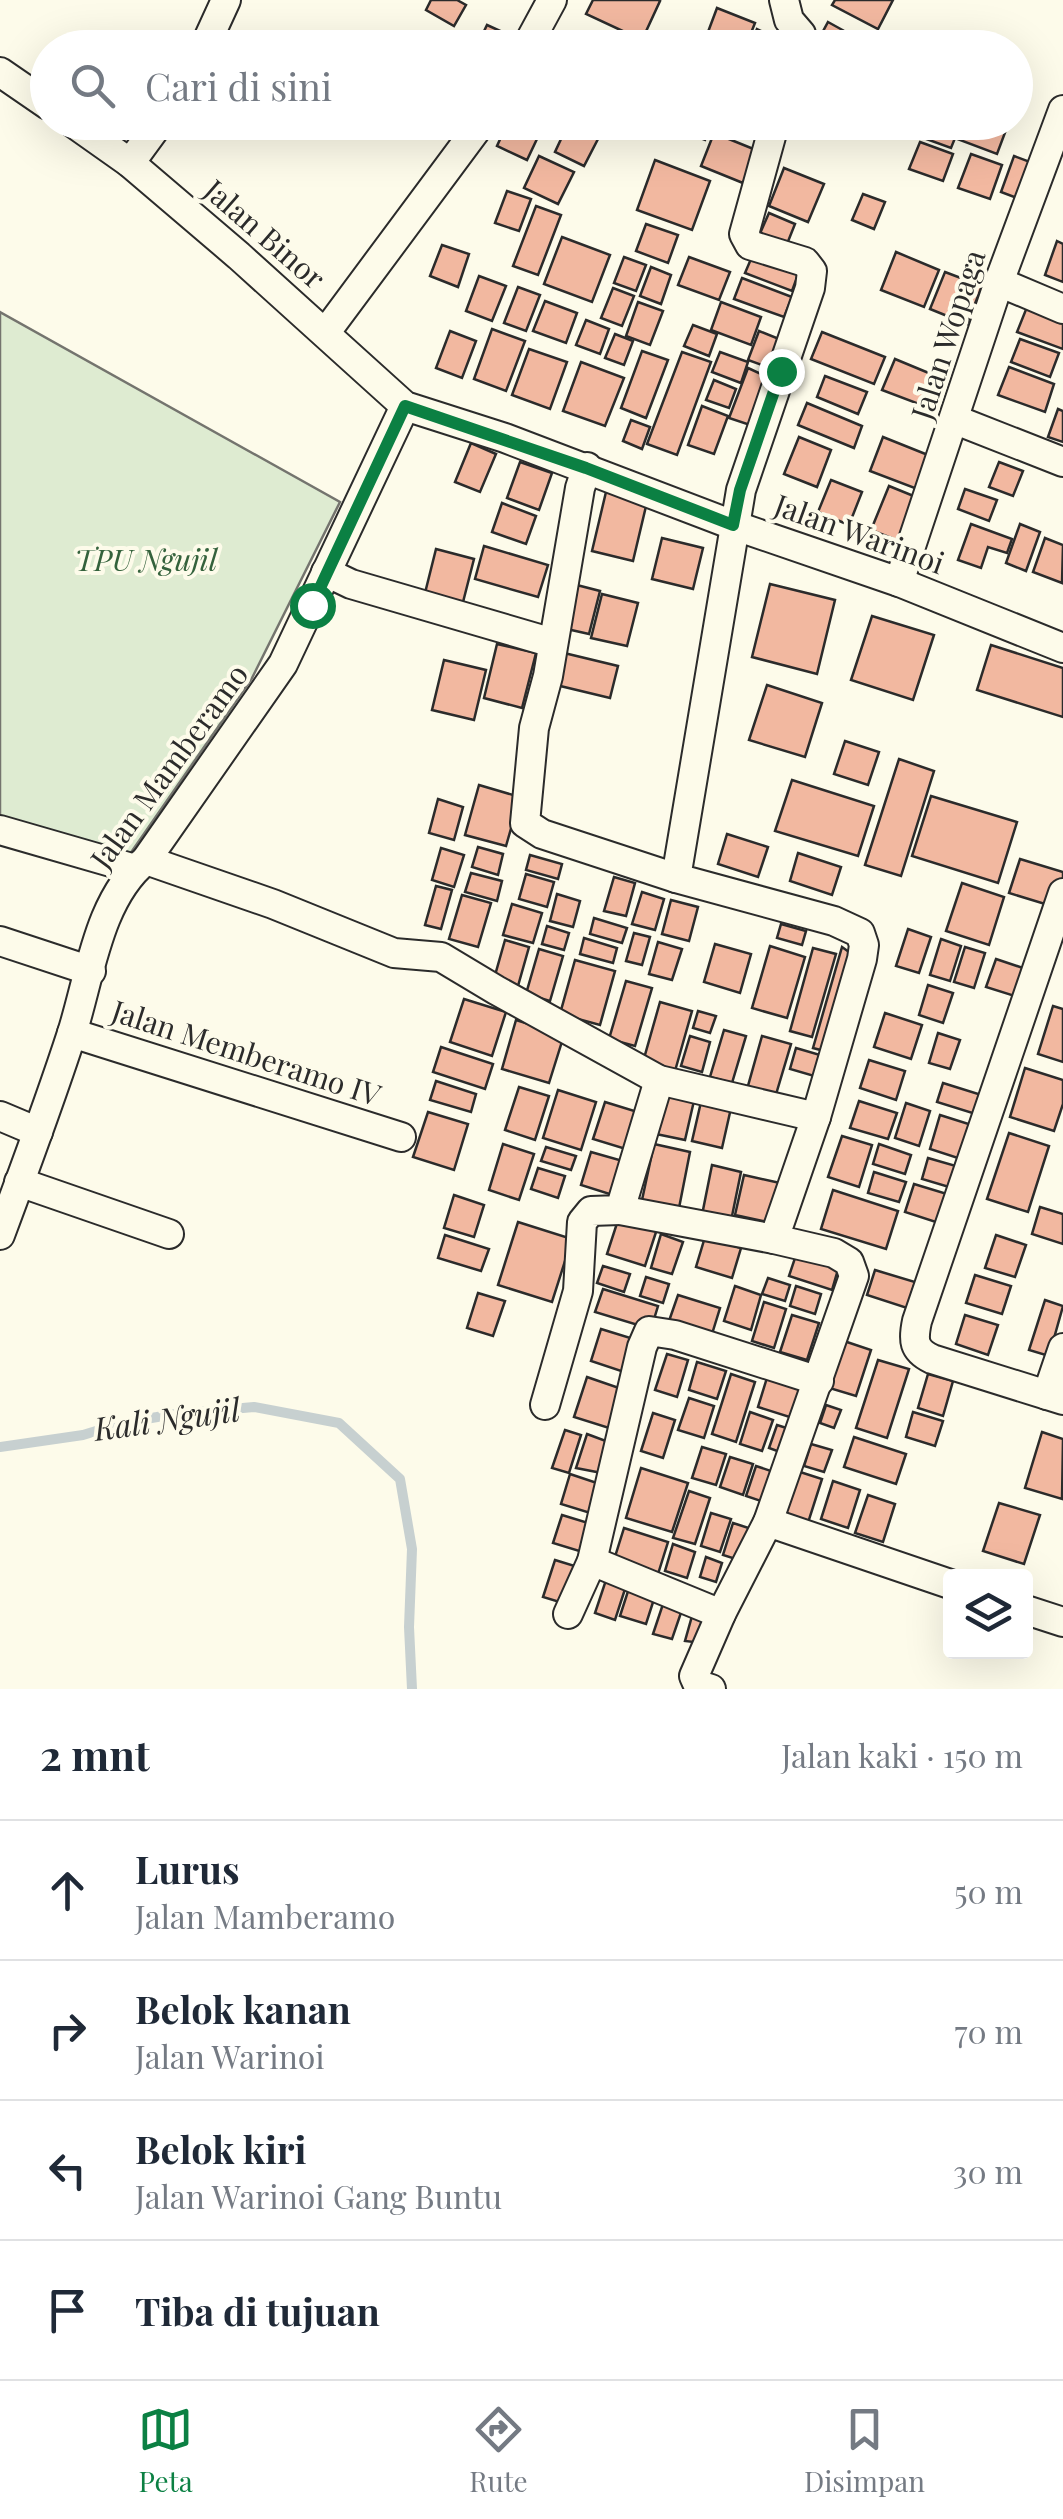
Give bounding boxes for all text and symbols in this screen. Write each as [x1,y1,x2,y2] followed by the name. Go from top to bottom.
[30,30,1033,140] search box
[65,58,120,113] icon: search
[145,60,332,111] text: Cari di sini
[196,169,334,297] street label: Jalan Binor
[901,244,993,425] street label: Jalan Wopaga
[759,349,805,395] route end
[768,484,950,582] street label: Jalan Warinoi
[75,539,219,579] park label: TPU Ngujil
[290,583,336,629] route start
[80,655,256,877] street label: Jalan Mamberamo
[106,989,387,1115] street label: Jalan Memberamo IV
[89,1386,243,1449] water label: Kali Ngujil
[943,1569,1033,1659] map controls
[943,1569,1033,1659] button: layers
[40,1726,150,1782] text: 2 mnt
[781,1733,1023,1776] text: Jalan kaki · 150 m
[135,1843,240,1894] text: Lurus
[40,1863,95,1918] icon: ahead
[954,1869,1023,1912] text: 50 m
[135,1894,395,1937] text: Jalan Mamberamo
[135,1983,351,2034] text: Belok kanan
[40,2003,95,2058] icon: right
[954,2009,1023,2052] text: 70 m
[135,2034,325,2077] text: Jalan Warinoi
[135,2123,307,2174] text: Belok kiri
[40,2143,95,2198] icon: left
[953,2149,1023,2192] text: 30 m
[135,2174,502,2217] text: Jalan Warinoi Gang Buntu
[40,2283,95,2338] icon: arrive
[135,2285,380,2336] text: Tiba di tujuan
[138,2402,193,2499] tab: Peta
[469,2402,528,2499] tab: Rute
[804,2402,925,2499] tab: Disimpan

